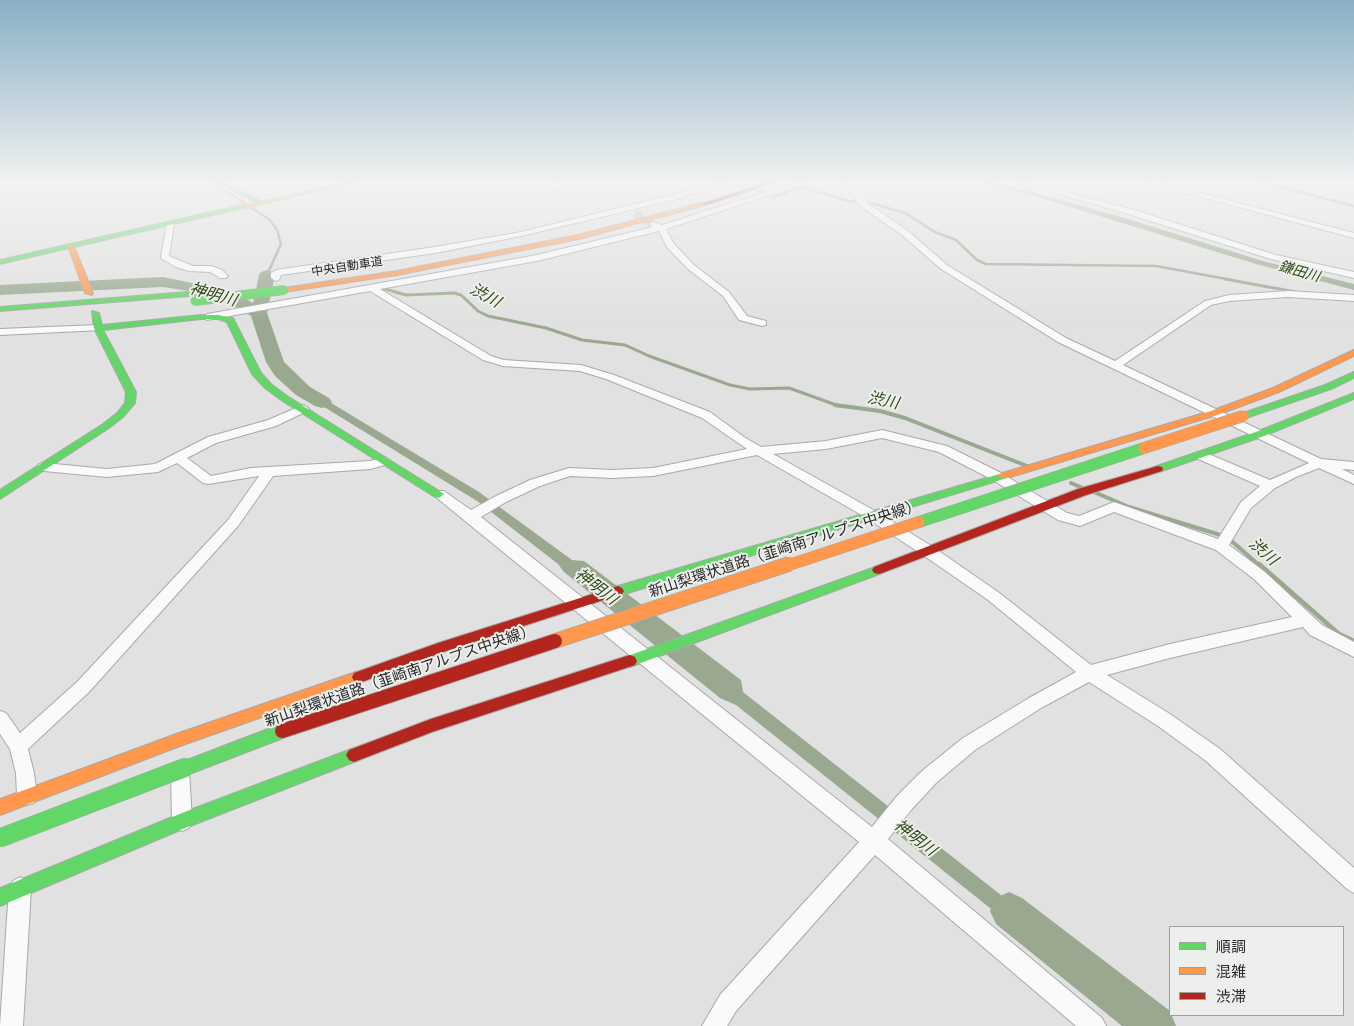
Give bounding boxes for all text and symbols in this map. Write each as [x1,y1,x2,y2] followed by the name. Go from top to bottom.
[310,254,384,280] street label: 中央自動車道
[1276,258,1322,286] water label: 鎌田川
[187,279,239,311] water label: 神明川
[466,280,504,312] water label: 渋川
[865,388,901,414] water label: 渋川
[647,496,923,602] street label: 新山梨環状道路（韮崎南アルプス中央線）
[1245,534,1281,570] water label: 渋川
[571,565,621,609] water label: 神明川
[262,621,538,731] street label: 新山梨環状道路（韮崎南アルプス中央線）
[890,816,940,860] water label: 神明川
[1169,926,1344,1016] legend
[1216,938,1246,956] text: 順調
[1216,963,1246,981] text: 混雑
[1216,988,1246,1006] text: 渋滞

